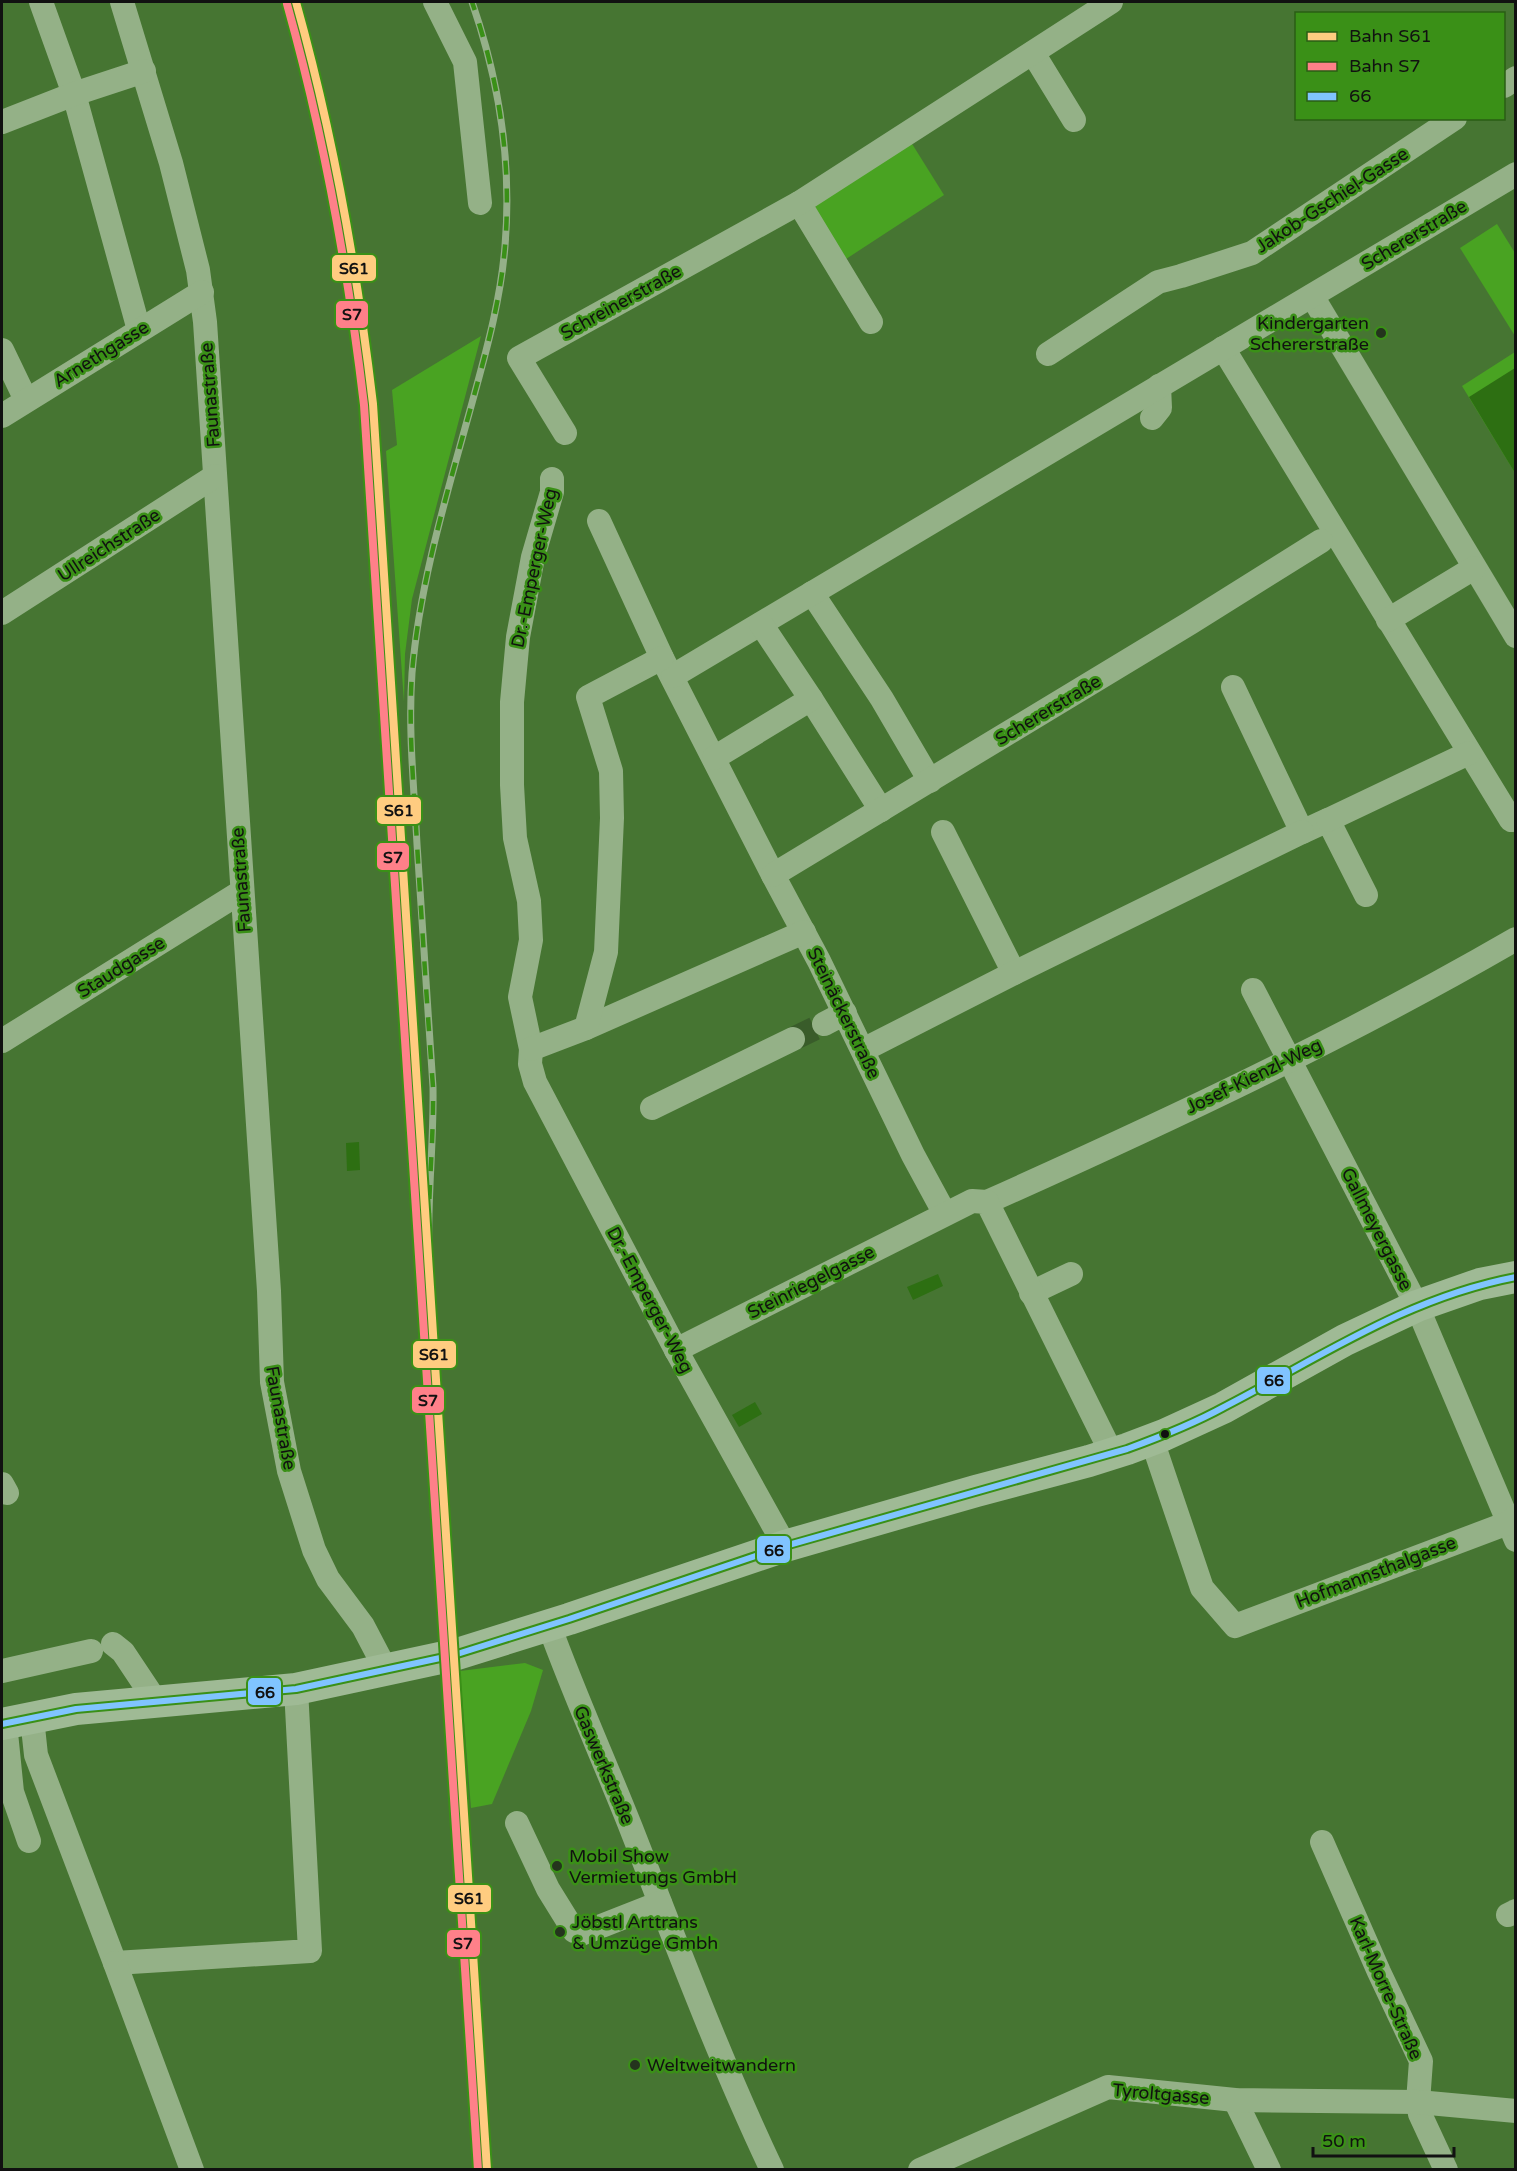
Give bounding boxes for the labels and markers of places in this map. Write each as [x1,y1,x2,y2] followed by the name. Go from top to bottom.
[1250,312,1369,355] place label: Kindergarten Schererstraße
[1374,326,1388,340] marker: Kindergarten Schererstraße
[1159,1428,1171,1440] unlabelled marker
[569,1845,737,1888] place label: Mobil Show Vermietungs GmbH
[550,1859,564,1873] marker: Mobil Show Vermietungs GmbH
[572,1911,718,1954] place label: Jöbstl Arttrans & Umzüge Gmbh
[553,1925,567,1939] marker: Jöbstl Arttrans & Umzüge Gmbh
[647,2054,796,2076] place label: Weltweitwandern
[628,2058,642,2072] marker: Weltweitwandern

